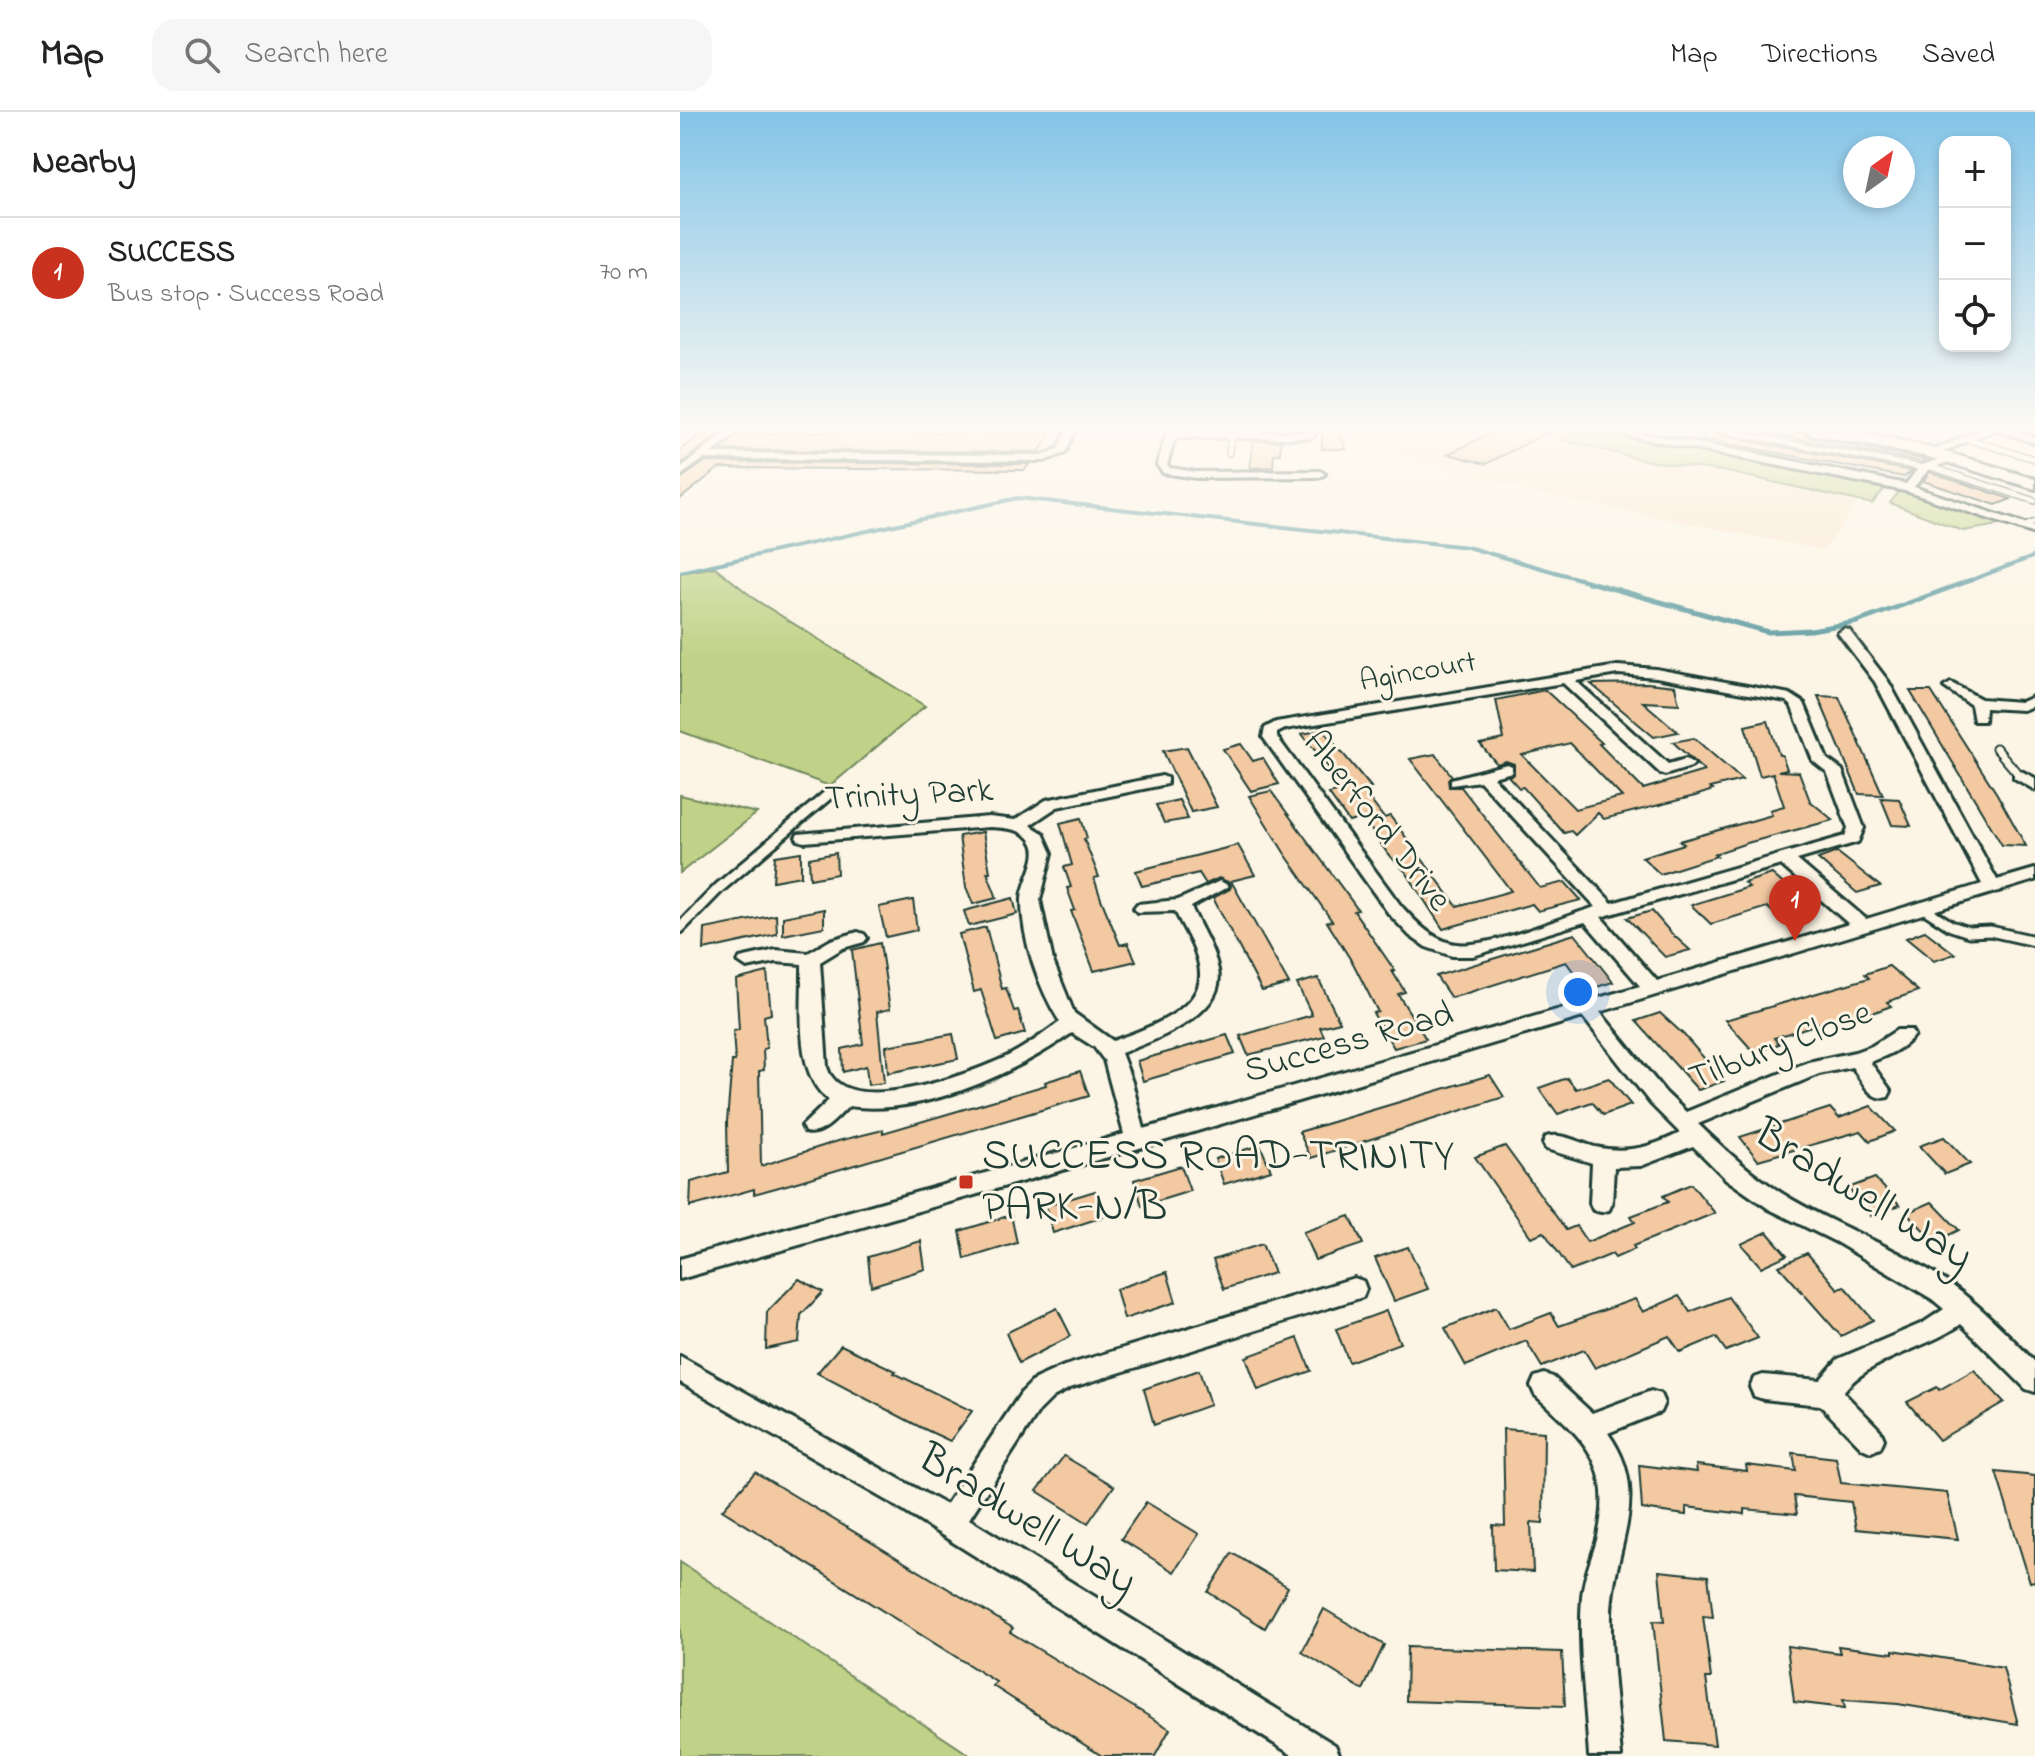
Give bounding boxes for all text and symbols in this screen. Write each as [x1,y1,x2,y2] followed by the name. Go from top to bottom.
[152,19,712,91] search box
[40,27,104,83] text: Map
[180,33,224,77] icon: search
[244,33,388,77] text: Search here
[1670,35,1718,76] text: Map
[1762,35,1878,76] text: Directions
[1922,35,1995,76] text: Saved
[1843,136,1915,208] north arrow
[1939,136,2011,352] map controls
[1939,136,2011,208] button: +
[32,139,136,189] text: Nearby
[1939,208,2011,280] button: −
[108,232,235,276] text: SUCCESS
[54,254,62,292] text: 1
[599,254,648,292] text: 70 m
[108,276,384,314] text: Bus stop · Success Road
[1939,280,2011,352] button: locate
[1356,641,1480,705] street label: Agincourt
[1288,720,1464,925] street label: Aberford Drive
[823,765,995,827] street label: Trinity Park
[1769,875,1821,941] pin: 1
[1558,972,1598,1012] your location
[1682,988,1881,1106] street label: Tilbury Close
[1238,989,1460,1099] street label: Success Road
[1740,1103,1985,1289] street label: Bradwell Way
[982,1125,1454,1240] place label: SUCCESS ROAD-TRINITY PARK-N/B
[957,1173,975,1191] marker: SUCCESS ROAD-TRINITY PARK-N/B
[904,1428,1149,1614] street label: Bradwell Way

